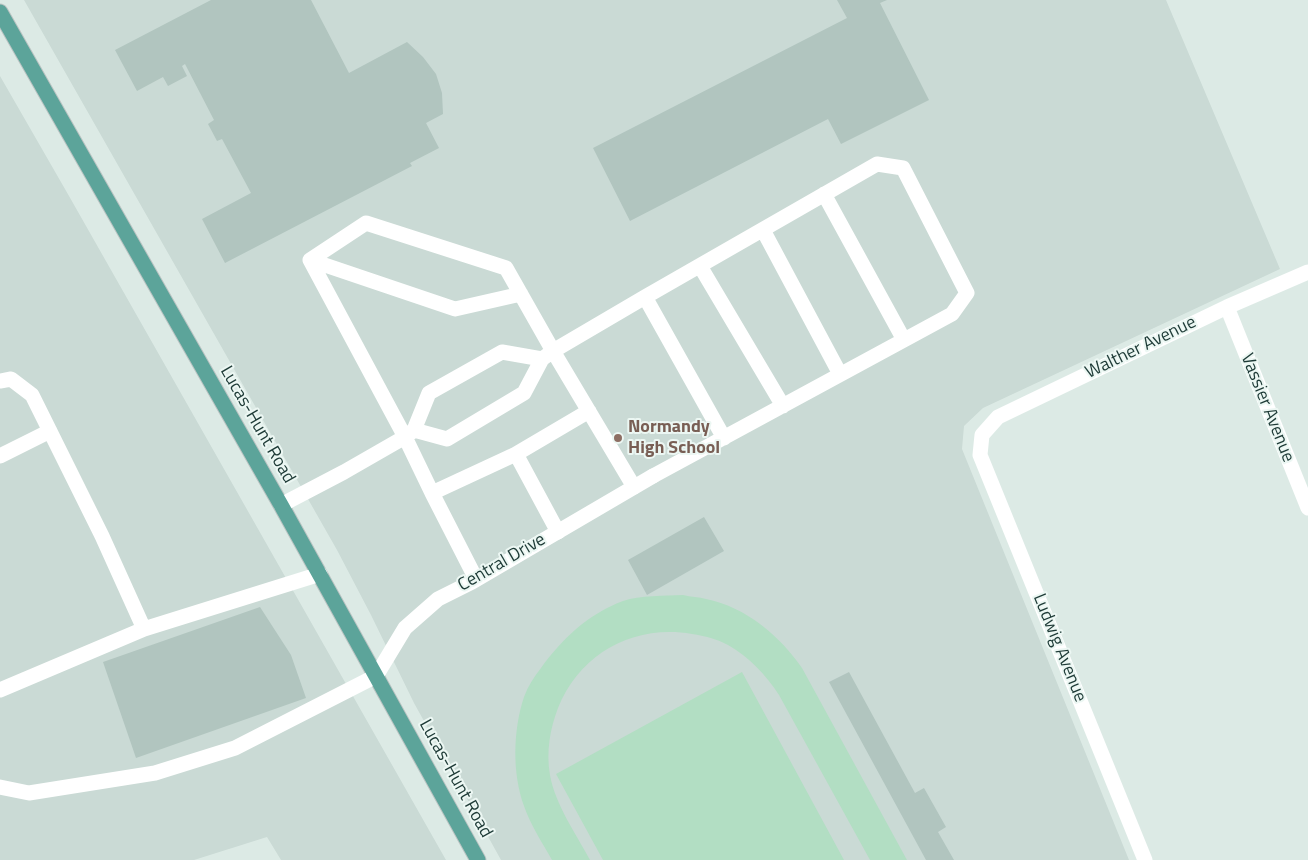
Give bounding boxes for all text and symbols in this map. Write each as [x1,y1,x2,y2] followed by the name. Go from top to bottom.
[1082,312,1200,384] street label: Walther Avenue
[1235,351,1299,465] street label: Vassier Avenue
[215,363,299,487] street label: Lucas-Hunt Road
[628,417,720,459] place label: Normandy High School
[612,432,624,444] marker: Normandy High School
[454,529,550,597] street label: Central Drive
[1027,591,1091,705] street label: Ludwig Avenue
[414,716,496,842] street label: Lucas-Hunt Road

